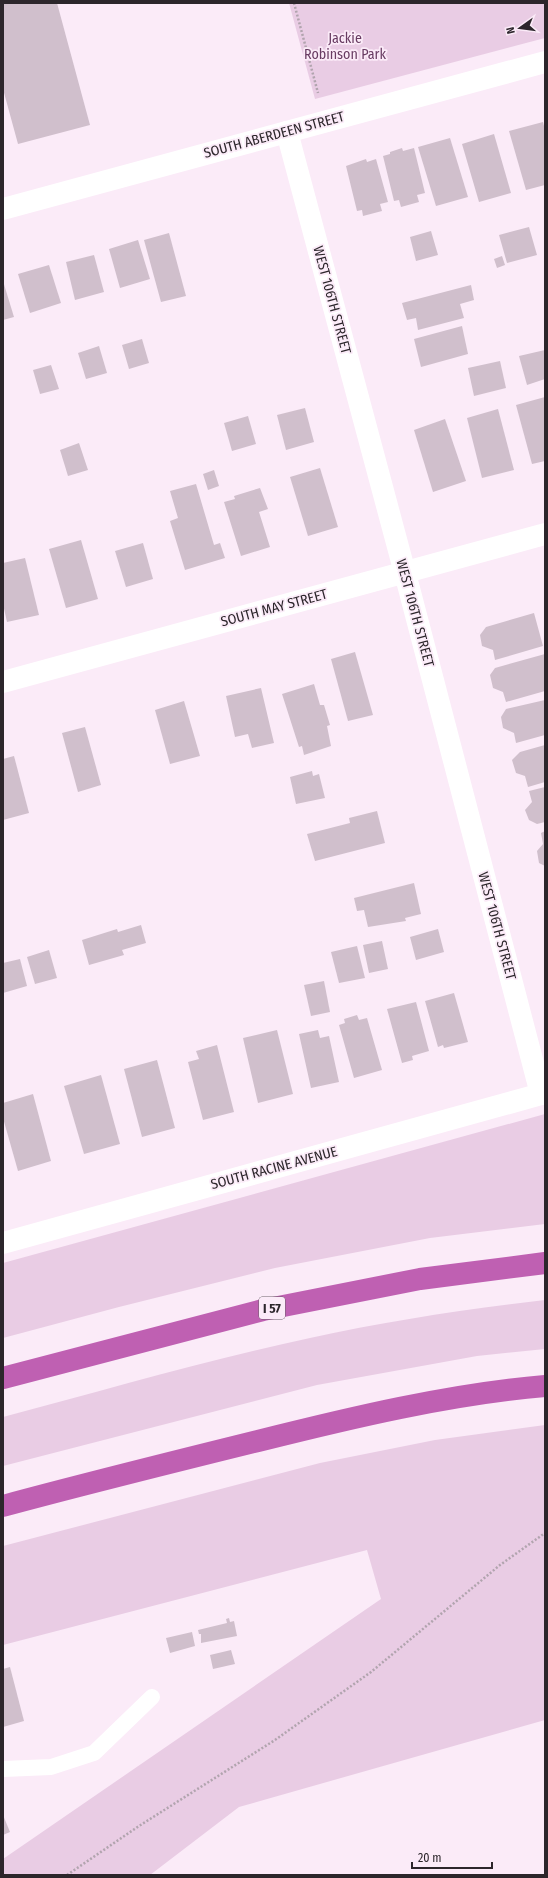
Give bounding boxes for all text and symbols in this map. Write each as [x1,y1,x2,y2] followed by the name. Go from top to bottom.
[500,8,540,48] north arrow
[504,26,518,35] text: N
[304,30,386,63] park label: Jackie Robinson Park
[202,108,347,162] street label: SOUTH ABERDEEN STREET
[309,244,355,356] street label: WEST 106TH STREET
[392,557,438,669] street label: WEST 106TH STREET
[219,585,330,630] street label: SOUTH MAY STREET
[474,870,520,982] street label: WEST 106TH STREET
[209,1143,340,1193] street label: SOUTH RACINE AVENUE
[259,1297,285,1319] road number: I 57
[412,1844,492,1870] scale bar
[418,1851,442,1865] text: 20 m

